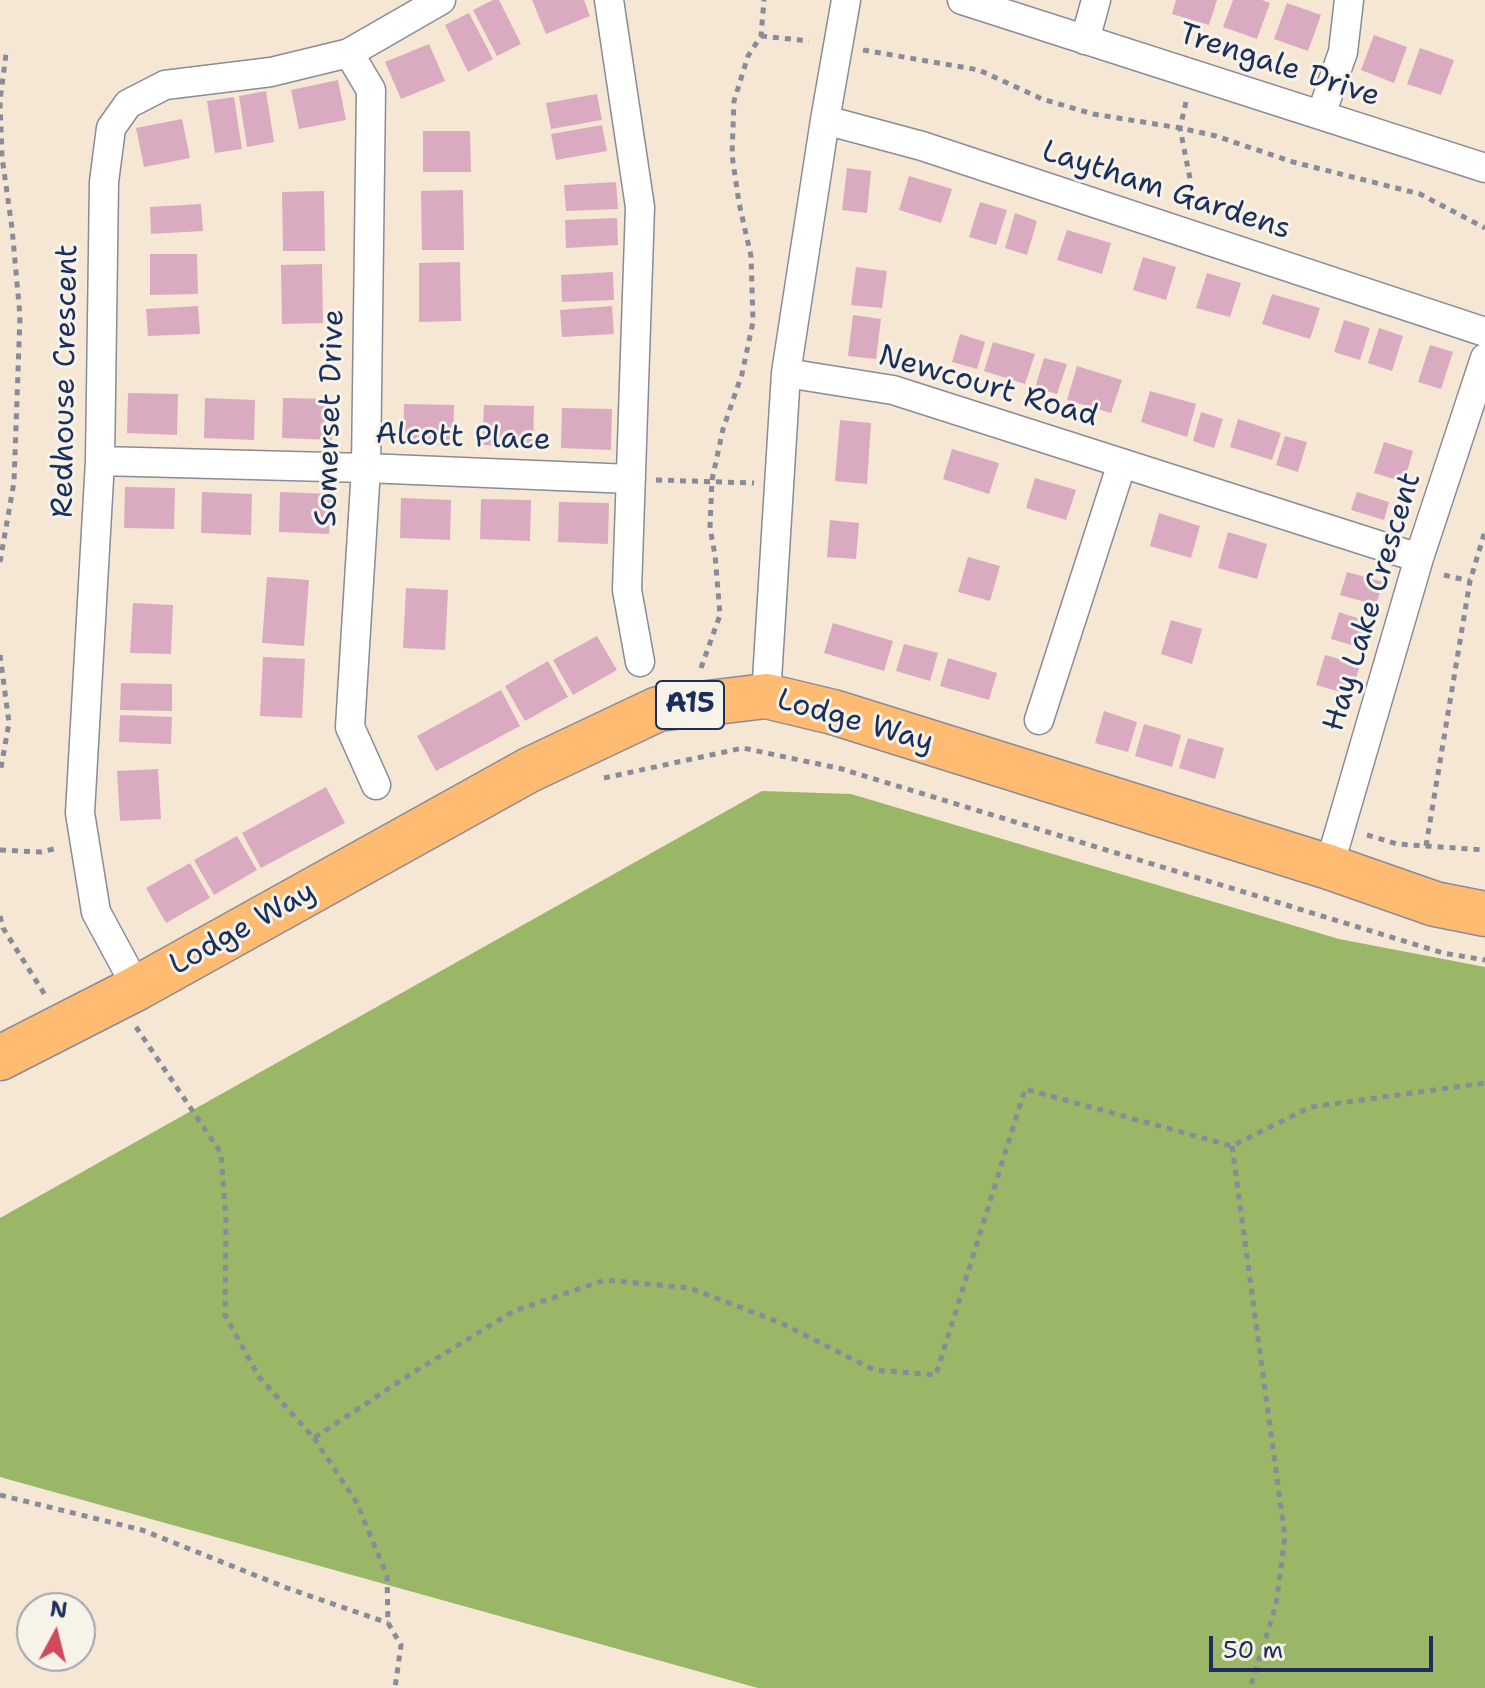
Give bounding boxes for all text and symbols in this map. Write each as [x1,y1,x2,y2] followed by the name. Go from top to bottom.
[1174,16,1384,116] street label: Trengale Drive
[1037,134,1295,248] street label: Laytham Gardens
[46,244,86,518] street label: Redhouse Crescent
[309,309,353,527] street label: Somerset Drive
[874,338,1102,436] street label: Newcourt Road
[375,417,551,459] street label: Alcott Place
[1317,468,1429,736] street label: Hay Lake Crescent
[656,681,724,729] road number: A15
[773,682,937,762] street label: Lodge Way
[164,874,322,984] street label: Lodge Way
[16,1592,96,1672] north arrow
[48,1594,69,1625] text: N
[1213,1620,1437,1670] scale bar
[1223,1634,1283,1666] text: 50 m

